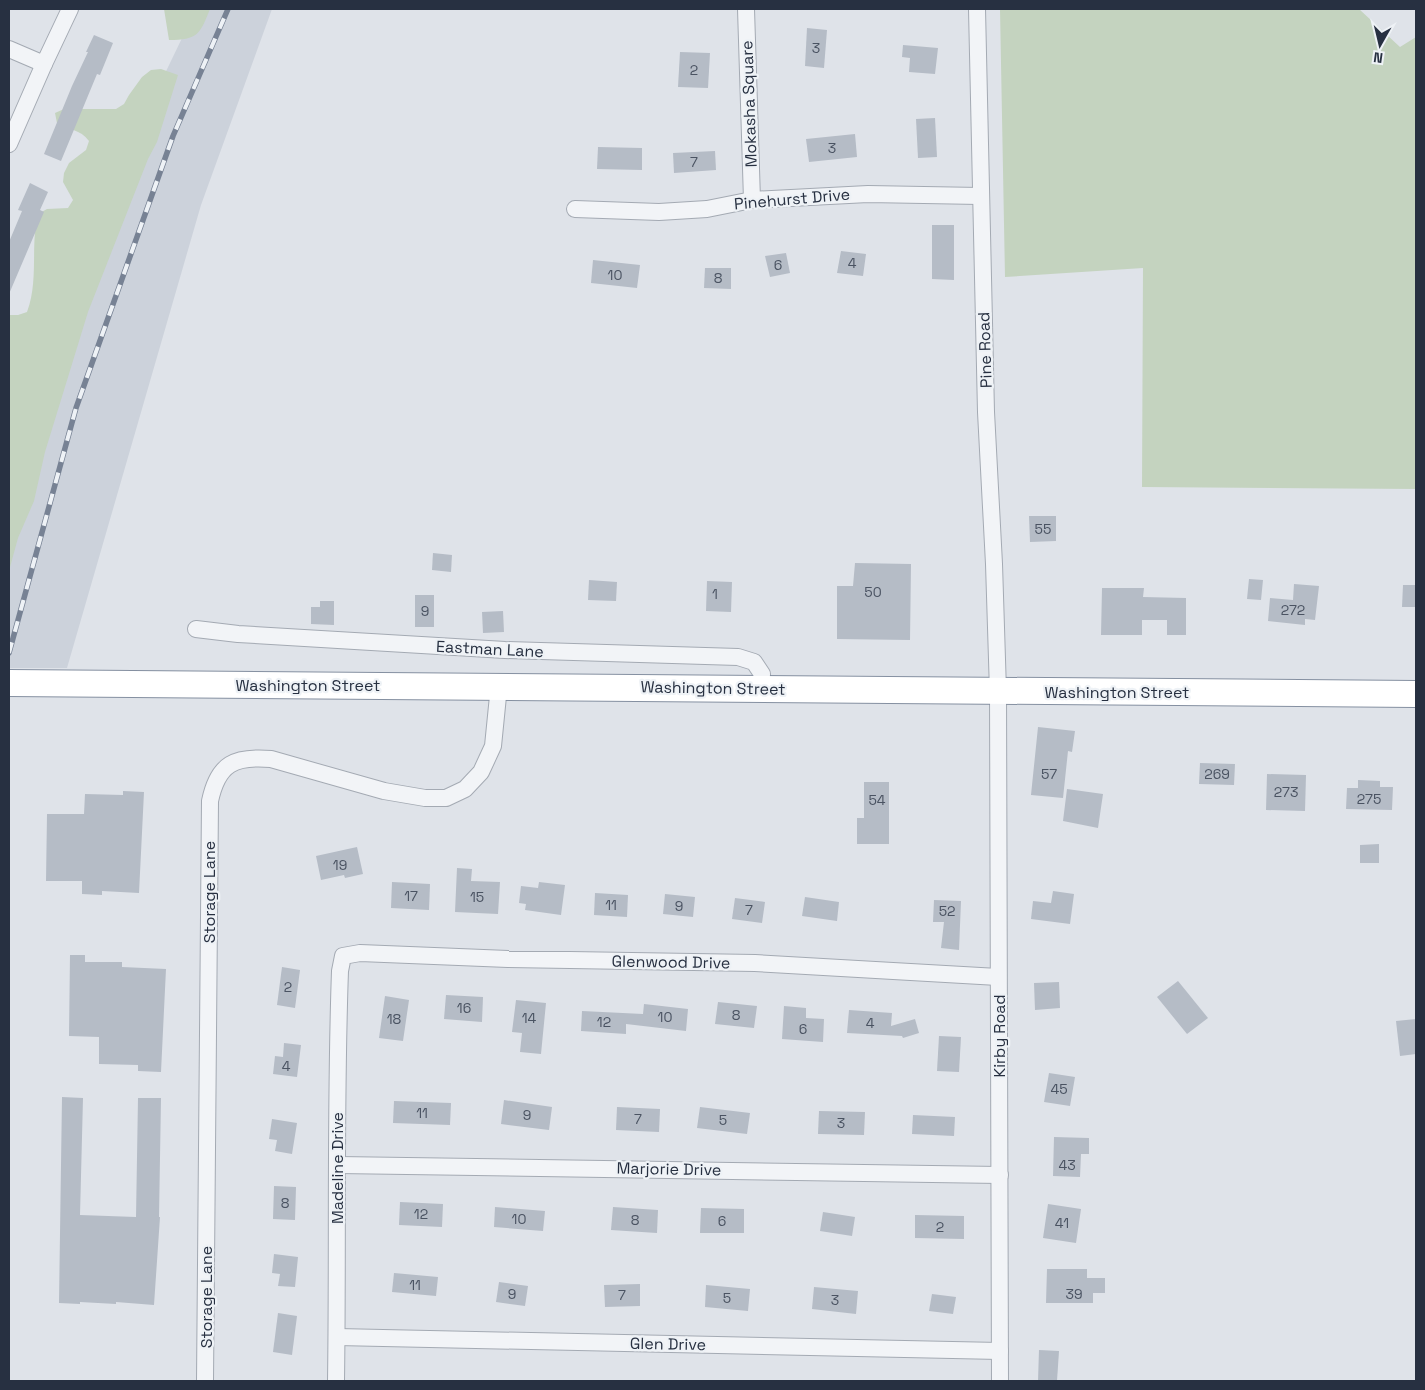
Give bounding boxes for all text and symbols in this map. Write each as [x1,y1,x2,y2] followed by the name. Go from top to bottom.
[1355,20,1405,70] north arrow
[812,39,820,57] house number: 3
[736,40,762,168] street label: Mokasha Square
[1372,48,1384,67] text: N
[690,61,698,79] house number: 2
[828,139,836,157] house number: 3
[690,153,698,171] house number: 7
[733,183,851,215] street label: Pinehurst Drive
[848,254,857,272] house number: 4
[774,256,782,274] house number: 6
[608,266,622,284] house number: 10
[714,269,723,287] house number: 8
[973,312,997,388] street label: Pine Road
[1035,520,1051,538] house number: 55
[864,583,882,601] house number: 50
[712,585,718,603] house number: 1
[1281,601,1305,619] house number: 272
[421,602,429,620] house number: 9
[436,636,544,662] street label: Eastman Lane
[236,675,380,696] street label: Washington Street
[640,676,786,700] street label: Washington Street
[1045,682,1189,703] street label: Washington Street
[1041,765,1057,783] house number: 57
[1204,765,1230,783] house number: 269
[1274,783,1298,801] house number: 273
[1357,790,1381,808] house number: 275
[868,791,886,809] house number: 54
[199,841,220,943] street label: Storage Lane
[333,856,347,874] house number: 19
[404,887,418,905] house number: 17
[470,888,484,906] house number: 15
[605,896,617,914] house number: 11
[675,897,683,915] house number: 9
[745,901,753,919] house number: 7
[939,902,955,920] house number: 52
[611,950,731,974] street label: Glenwood Drive
[284,978,292,996] house number: 2
[989,994,1010,1078] street label: Kirby Road
[457,999,471,1017] house number: 16
[732,1006,741,1024] house number: 8
[658,1008,672,1026] house number: 10
[522,1009,537,1027] house number: 14
[387,1010,402,1028] house number: 18
[597,1013,611,1031] house number: 12
[866,1014,875,1032] house number: 4
[799,1020,807,1038] house number: 6
[282,1057,291,1075] house number: 4
[1050,1080,1068,1098] house number: 45
[416,1104,428,1122] house number: 11
[523,1106,531,1124] house number: 9
[634,1110,642,1128] house number: 7
[719,1111,727,1129] house number: 5
[327,1112,348,1224] street label: Madeline Drive
[837,1114,845,1132] house number: 3
[1058,1156,1076,1174] house number: 43
[616,1158,722,1180] street label: Marjorie Drive
[281,1194,290,1212] house number: 8
[414,1205,428,1223] house number: 12
[512,1210,526,1228] house number: 10
[631,1211,640,1229] house number: 8
[718,1212,726,1230] house number: 6
[1055,1214,1069,1232] house number: 41
[936,1218,944,1236] house number: 2
[196,1246,217,1348] street label: Storage Lane
[409,1276,421,1294] house number: 11
[508,1285,516,1303] house number: 9
[1065,1285,1083,1303] house number: 39
[618,1286,626,1304] house number: 7
[723,1289,731,1307] house number: 5
[831,1291,839,1309] house number: 3
[630,1333,706,1355] street label: Glen Drive

